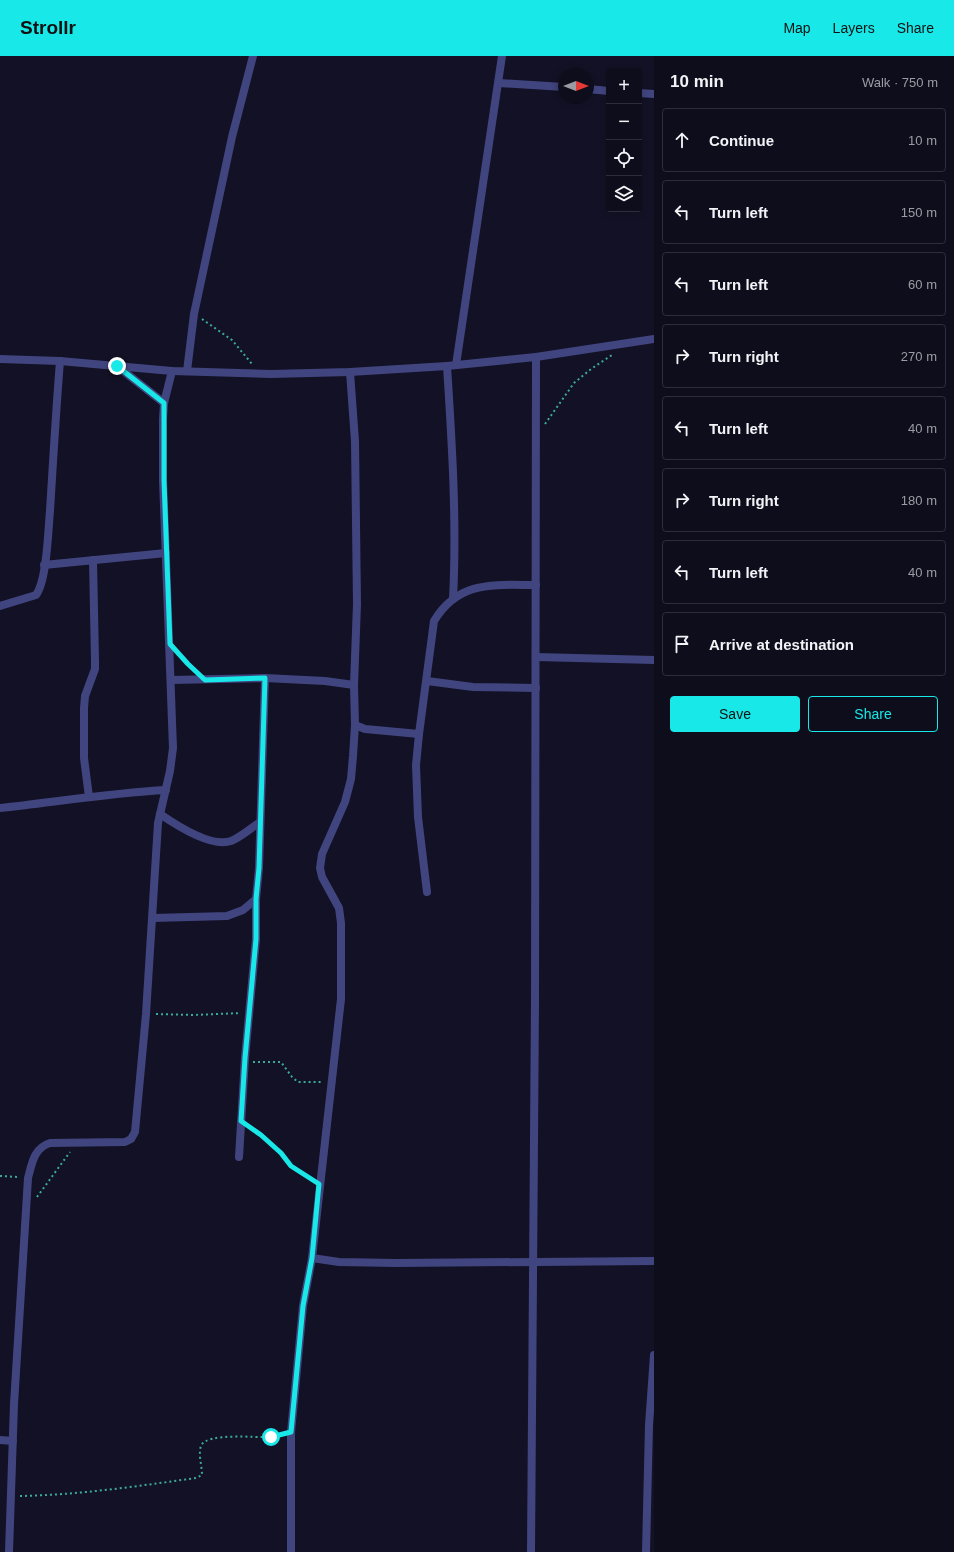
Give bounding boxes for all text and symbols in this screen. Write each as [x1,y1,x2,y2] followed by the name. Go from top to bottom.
[20,17,76,38] text: Strollr
[783,20,811,36] text: Map
[833,20,875,36] text: Layers
[897,20,934,36] text: Share
[558,68,594,104] north arrow
[606,68,642,212] map controls
[606,68,642,104] button: +
[670,72,724,91] text: 10 min
[862,75,938,90] text: Walk · 750 m
[606,104,642,140] button: −
[671,129,693,151] icon: ahead
[709,132,774,149] text: Continue
[908,133,937,148] text: 10 m
[606,140,642,176] button: locate
[606,176,642,212] button: layers
[671,201,693,223] icon: left
[709,204,768,221] text: Turn left
[901,205,937,220] text: 150 m
[671,273,693,295] icon: left
[709,276,768,293] text: Turn left
[908,277,937,292] text: 60 m
[671,345,693,367] icon: right
[709,348,779,365] text: Turn right
[901,349,937,364] text: 270 m
[108,357,126,375] route end
[671,417,693,439] icon: left
[709,420,768,437] text: Turn left
[908,421,937,436] text: 40 m
[671,489,693,511] icon: right
[709,492,779,509] text: Turn right
[901,493,937,508] text: 180 m
[671,561,693,583] icon: left
[709,564,768,581] text: Turn left
[908,565,937,580] text: 40 m
[671,633,693,655] icon: arrive
[709,636,854,653] text: Arrive at destination
[670,696,800,732] button: Save
[808,696,938,732] button: Share
[262,1428,280,1446] route start

